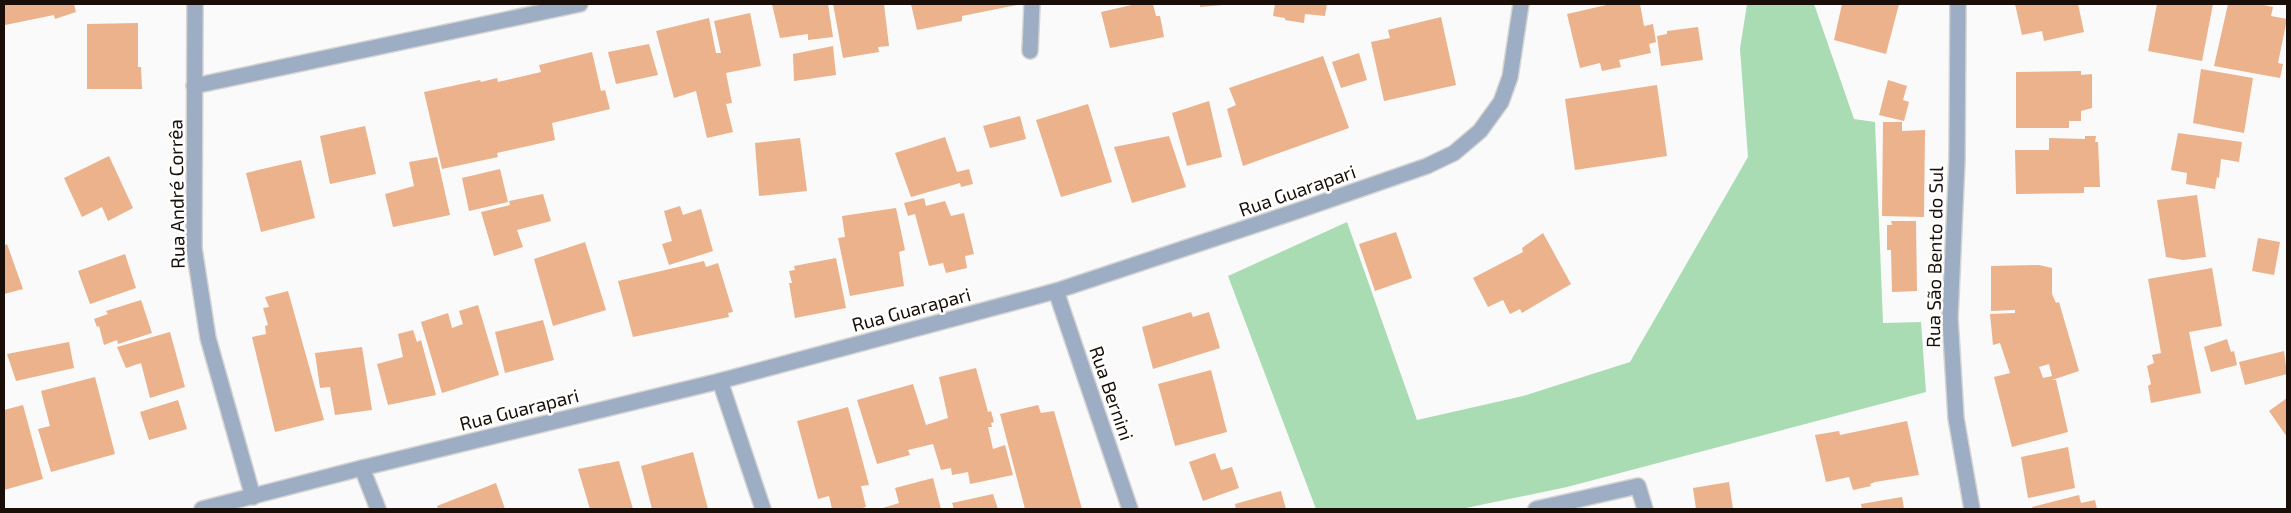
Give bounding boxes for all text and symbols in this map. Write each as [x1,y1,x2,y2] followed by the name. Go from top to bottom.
[163,119,189,269] street label: Rua André Corrêa
[1235,159,1359,221] street label: Rua Guarapari
[1921,166,1947,348] street label: Rua São Bento do Sul
[849,282,973,336] street label: Rua Guarapari
[1085,343,1139,443] street label: Rua Bernini
[457,383,581,435] street label: Rua Guarapari

